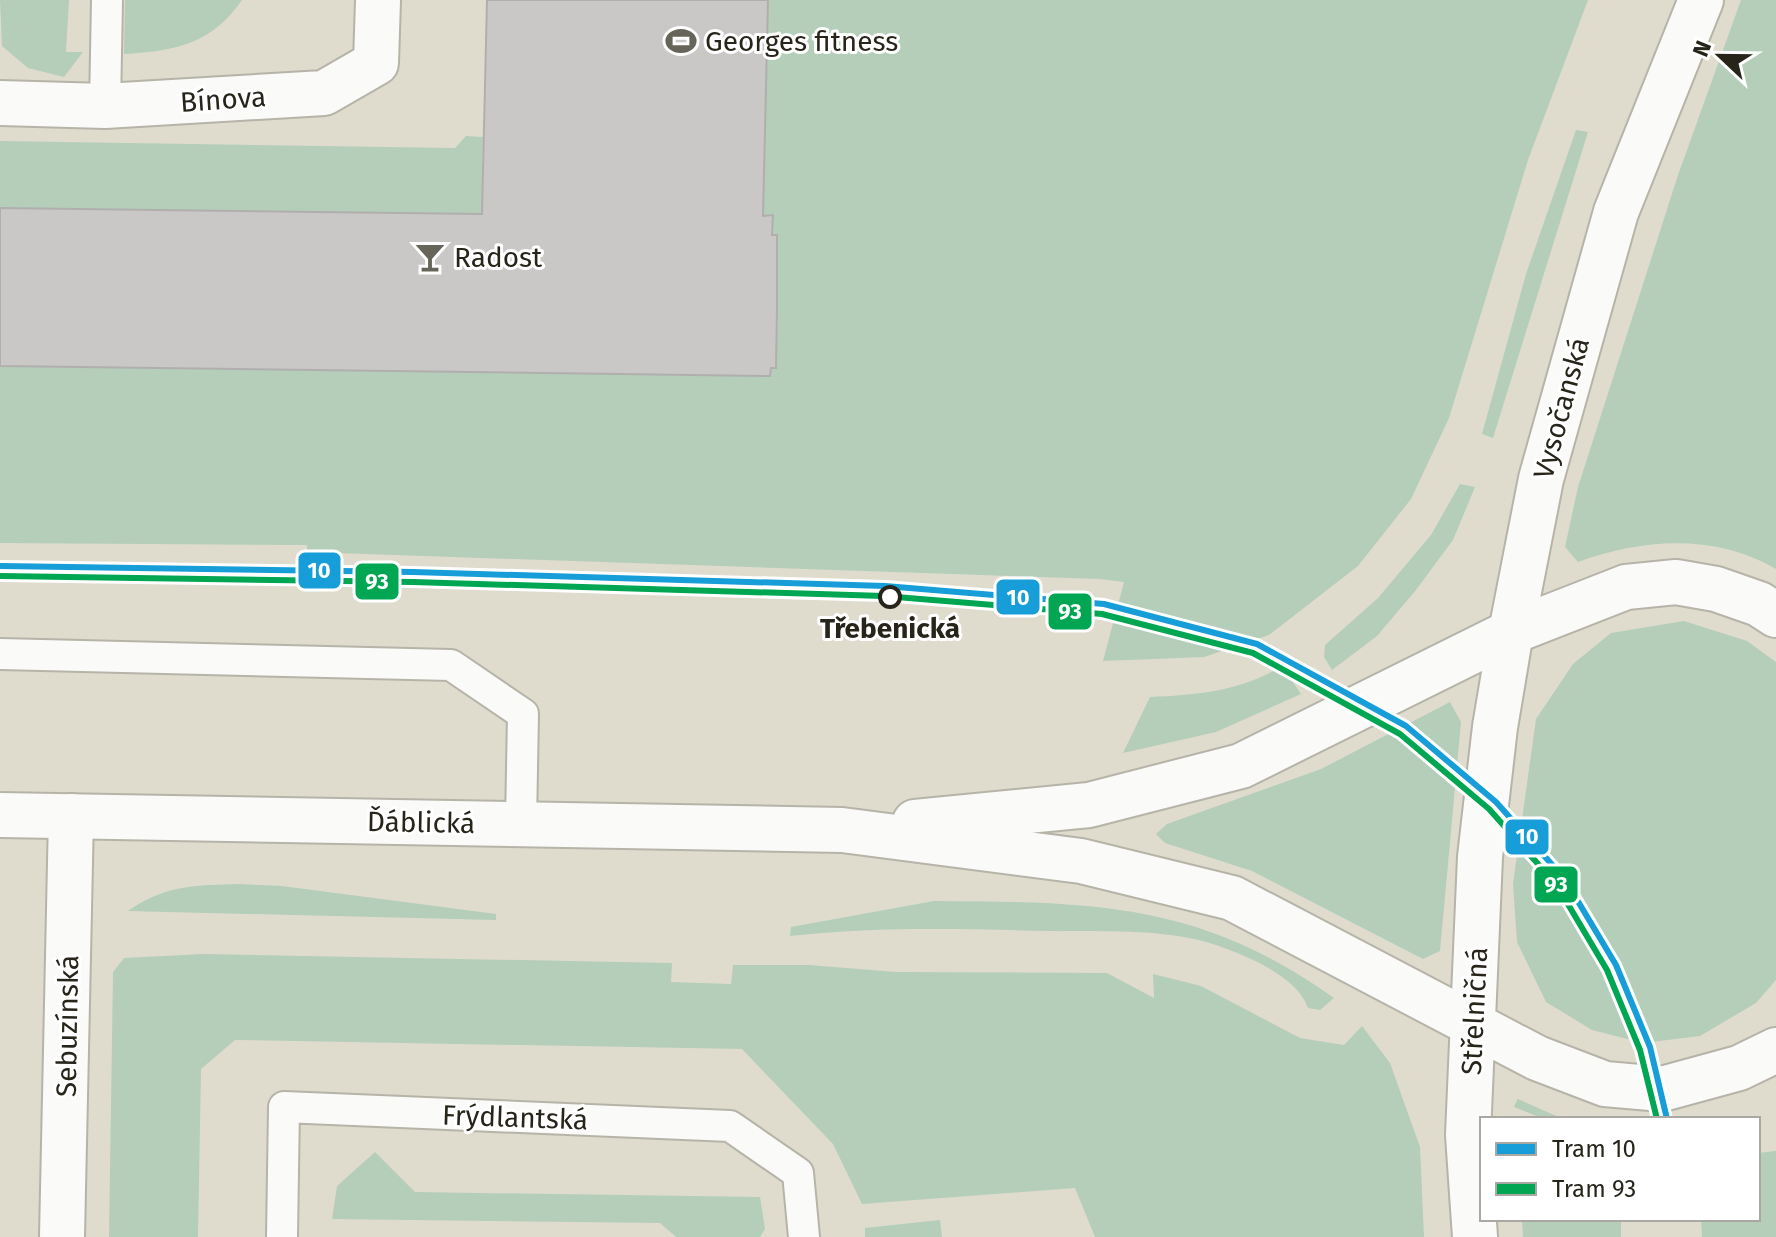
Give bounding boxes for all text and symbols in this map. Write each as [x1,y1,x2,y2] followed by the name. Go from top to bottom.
[1680,16,1760,96] north arrow
[664,24,698,58] sports icon: Georges fitness
[705,25,898,58] place label: Georges fitness
[1687,37,1717,61] text: N
[179,80,267,119] street label: Bínova
[413,240,447,274] bar icon: Radost
[454,241,543,274] place label: Radost
[1527,334,1596,483] street label: Vysočanská
[297,551,342,590] line badge: 10
[307,557,331,584] text: 10
[354,562,400,601] line badge: 93
[365,568,389,595] text: 93
[995,578,1041,616] line badge: 10
[1006,584,1030,611] text: 10
[879,586,901,608] marker: Třebenická
[1047,592,1093,631] line badge: 93
[1058,598,1082,625] text: 93
[820,612,960,645] place label: Třebenická
[367,805,475,840] street label: Ďáblická
[1504,818,1550,856] line badge: 10
[1515,823,1539,850] text: 10
[1533,865,1579,904] line badge: 93
[1544,871,1568,898] text: 93
[1455,946,1494,1076] street label: Střelničná
[50,955,85,1097] street label: Sebuzínská
[441,1098,589,1137] street label: Frýdlantská
[1480,1117,1760,1221] legend
[1552,1135,1636,1163] text: Tram 10
[1552,1175,1636,1203] text: Tram 93

